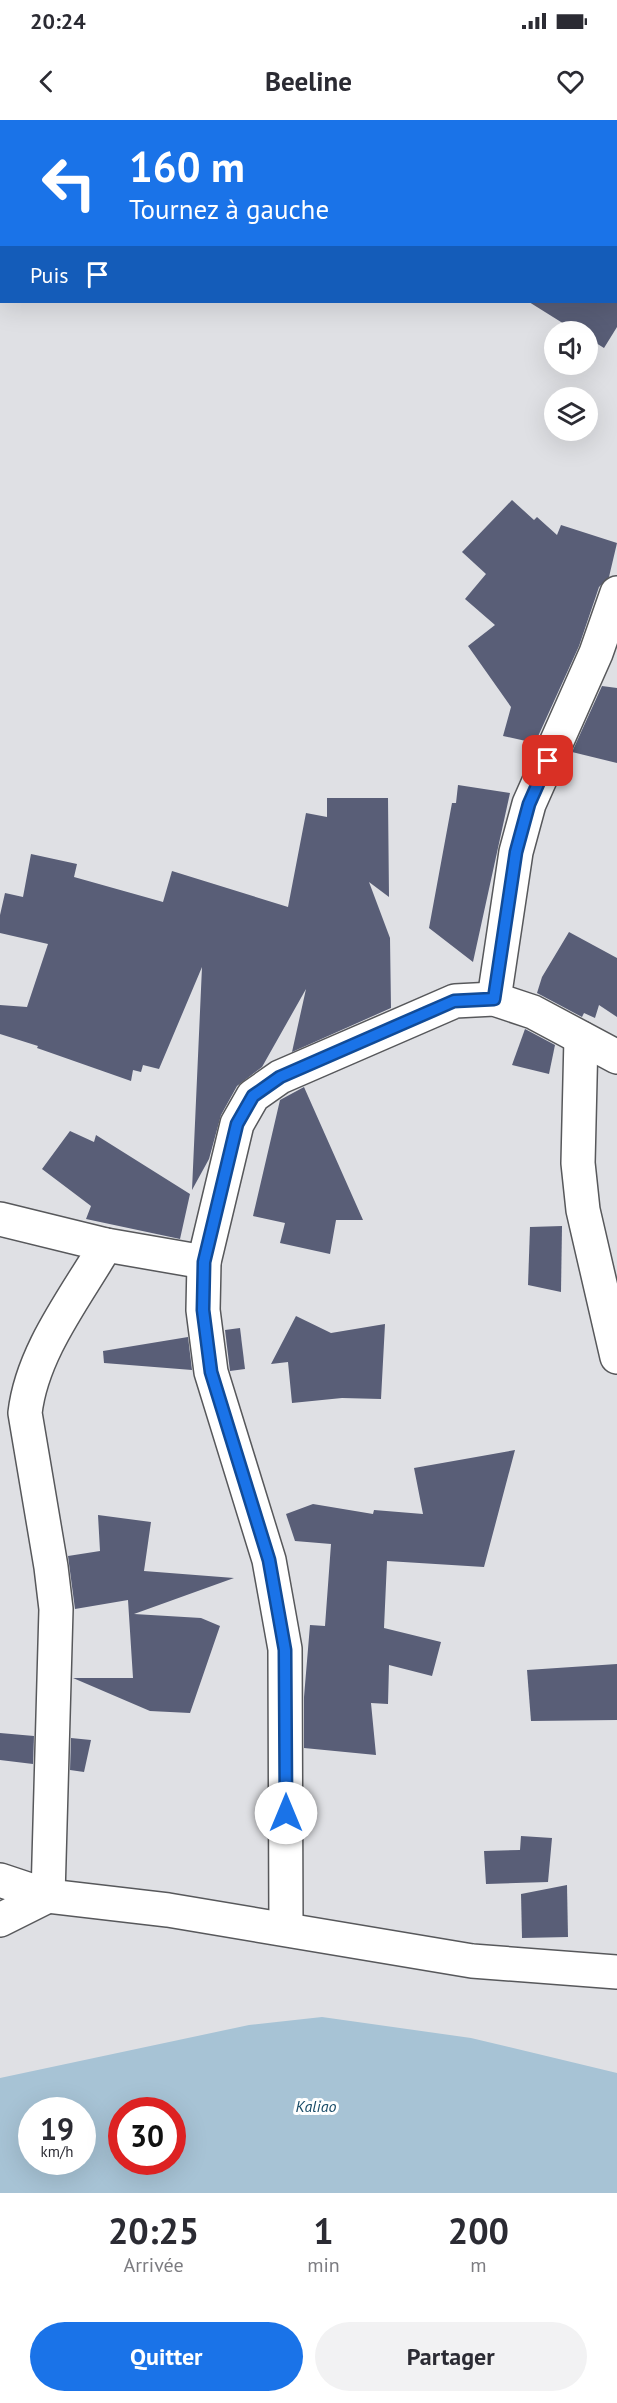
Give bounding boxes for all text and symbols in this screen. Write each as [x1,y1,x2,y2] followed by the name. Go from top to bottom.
[30,7,86,35] text: 20:24
[265,64,352,98] text: Beeline
[30,65,63,98] icon: back
[554,65,587,98] icon: heart
[129,139,245,194] text: 160 m
[30,144,108,222] icon: left
[129,192,329,226] text: Tournez à gauche
[81,258,114,291] icon: arrive
[30,261,69,289] text: Puis
[544,321,598,441] map controls
[544,321,598,375] button: sound
[544,387,598,441] button: layers
[522,735,573,786] pin
[531,744,564,777] icon: arrive
[254,1781,318,1845] position arrow
[296,2096,336,2116] water label: Kaliao
[108,2097,186,2175] speed limit sign: 30
[40,2109,74,2148] text: 19
[41,2142,73,2161] text: km/h
[108,2207,199,2254] text: 20:25
[313,2207,334,2254] text: 1
[448,2207,509,2254] text: 200
[124,2252,184,2278] text: Arrivée
[307,2252,340,2278] text: min
[470,2252,487,2278] text: m
[30,2322,303,2391] button: Quitter
[315,2322,587,2391] button: Partager

